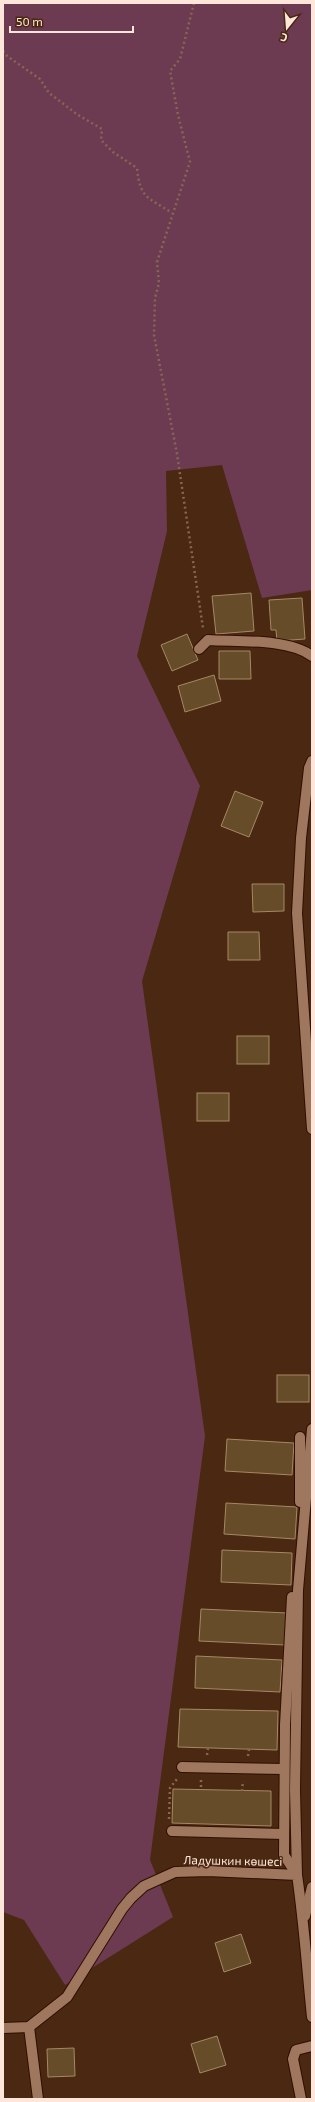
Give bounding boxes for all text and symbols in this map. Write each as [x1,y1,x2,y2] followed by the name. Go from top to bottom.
[10,8,133,34] scale bar
[267,8,307,48] north arrow
[16,14,43,28] text: 50 m
[278,31,289,45] text: С
[183,1852,283,1869] street label: Ладушкин көшесі

